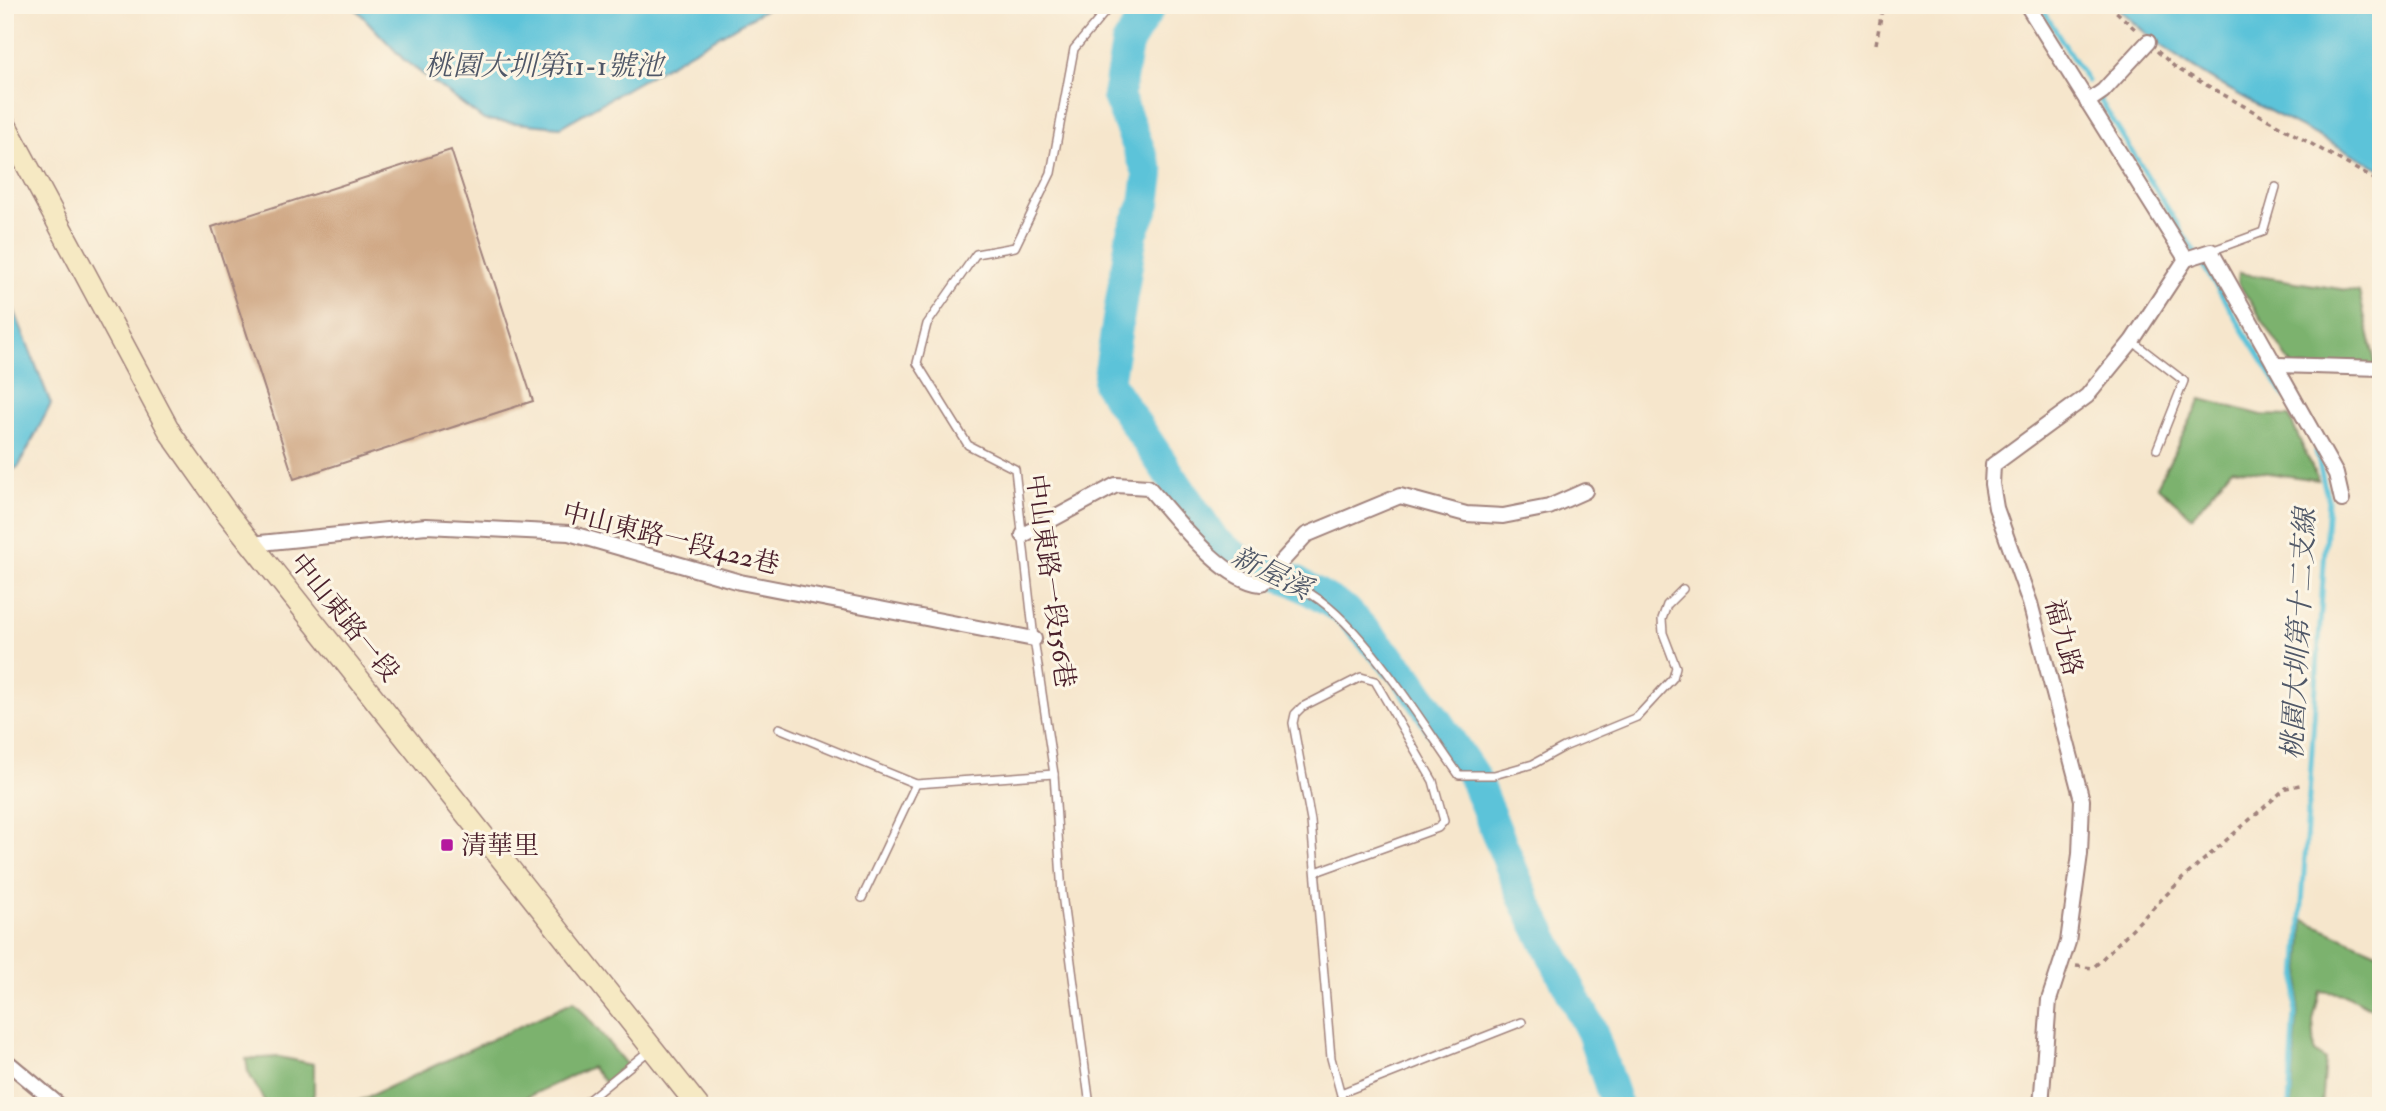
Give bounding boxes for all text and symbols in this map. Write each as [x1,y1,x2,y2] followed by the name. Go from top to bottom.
[425,49,666,84] water label: 桃園大圳第11-1號池
[1019,472,1081,690] street label: 中山東路一段156巷
[559,497,783,581] street label: 中山東路一段422巷
[2275,504,2324,761] water label: 桃園大圳第十二支線
[1226,539,1319,609] water label: 新屋溪
[283,547,406,688] street label: 中山東路一段
[2037,595,2089,679] street label: 福九路
[461,830,539,862] place label: 清華里
[439,837,455,853] marker: 清華里

